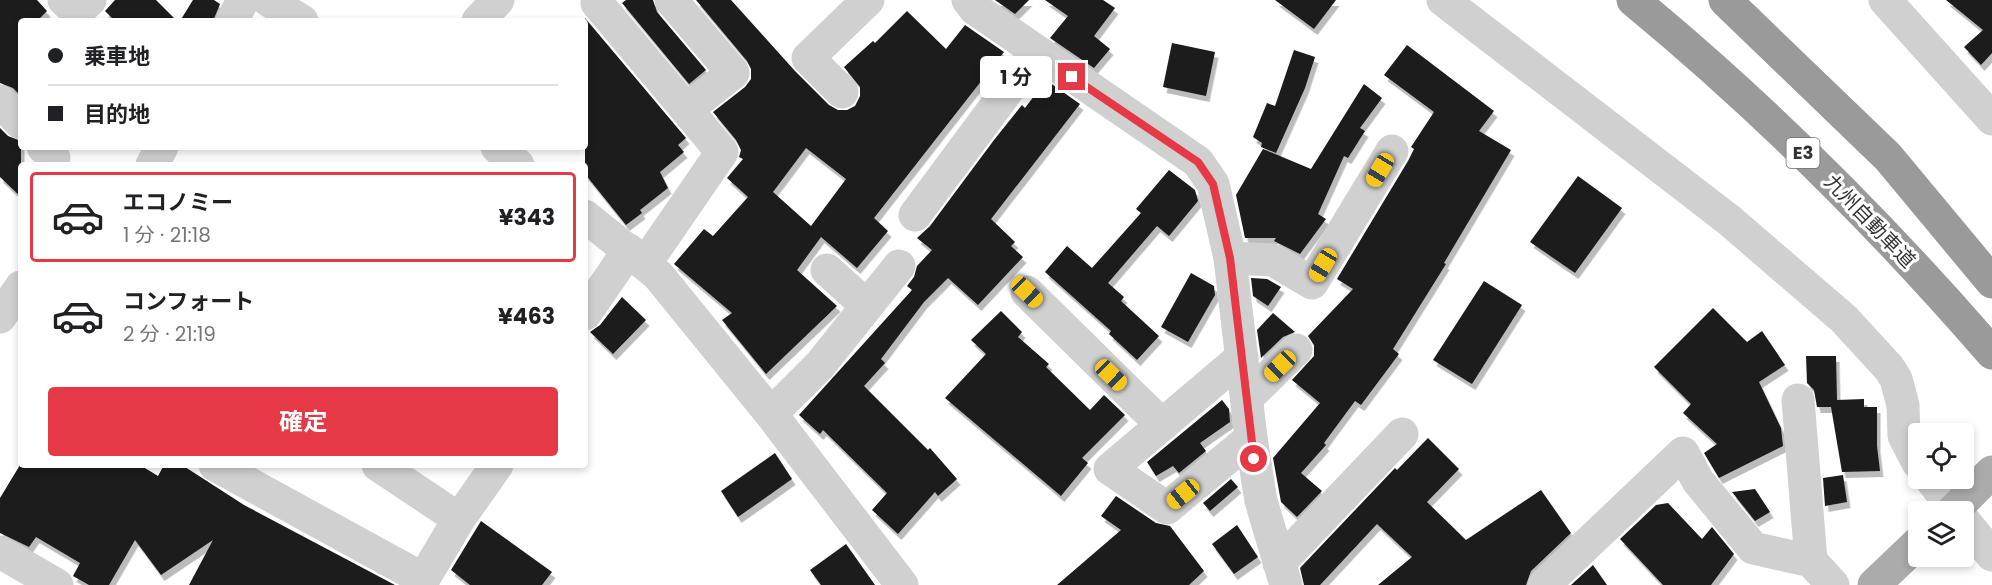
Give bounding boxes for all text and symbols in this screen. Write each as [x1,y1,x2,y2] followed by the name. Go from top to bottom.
[84,41,150,72] text: 乗車地
[979,56,1051,98] callout: 1 分
[1000,63,1032,91] text: 1 分
[1058,63,1085,90] route end
[84,99,150,130] text: 目的地
[1786,138,1820,168] road number: E3
[1363,150,1397,190] car
[1818,168,1922,274] street label: 九州自動車道
[123,187,233,218] text: エコノミー
[51,190,105,244] icon: car
[499,202,555,233] text: ¥343
[123,221,211,249] text: 1 分 · 21:18
[1306,245,1340,285] car
[1008,273,1046,311] car
[123,286,254,317] text: コンフォート
[51,289,105,343] icon: car
[498,301,555,332] text: ¥463
[123,320,216,348] text: 2 分 · 21:19
[1261,347,1299,385] car
[1092,356,1130,394] car
[48,387,558,456] button: 確定
[1908,423,1974,567] map controls
[1908,423,1974,489] button: locate
[1240,445,1267,472] route start
[1163,476,1203,512] car
[1908,501,1974,567] button: layers

